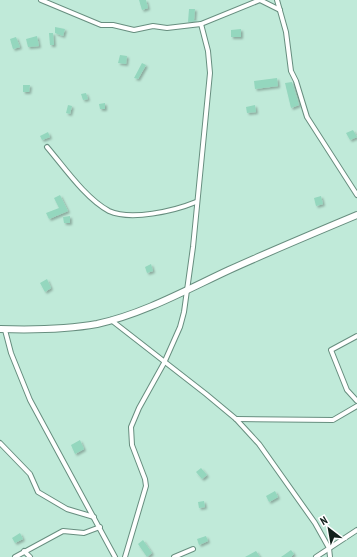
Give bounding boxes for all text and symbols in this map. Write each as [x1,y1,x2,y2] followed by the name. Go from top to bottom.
[309,509,349,549] north arrow
[318,513,330,528] text: N

